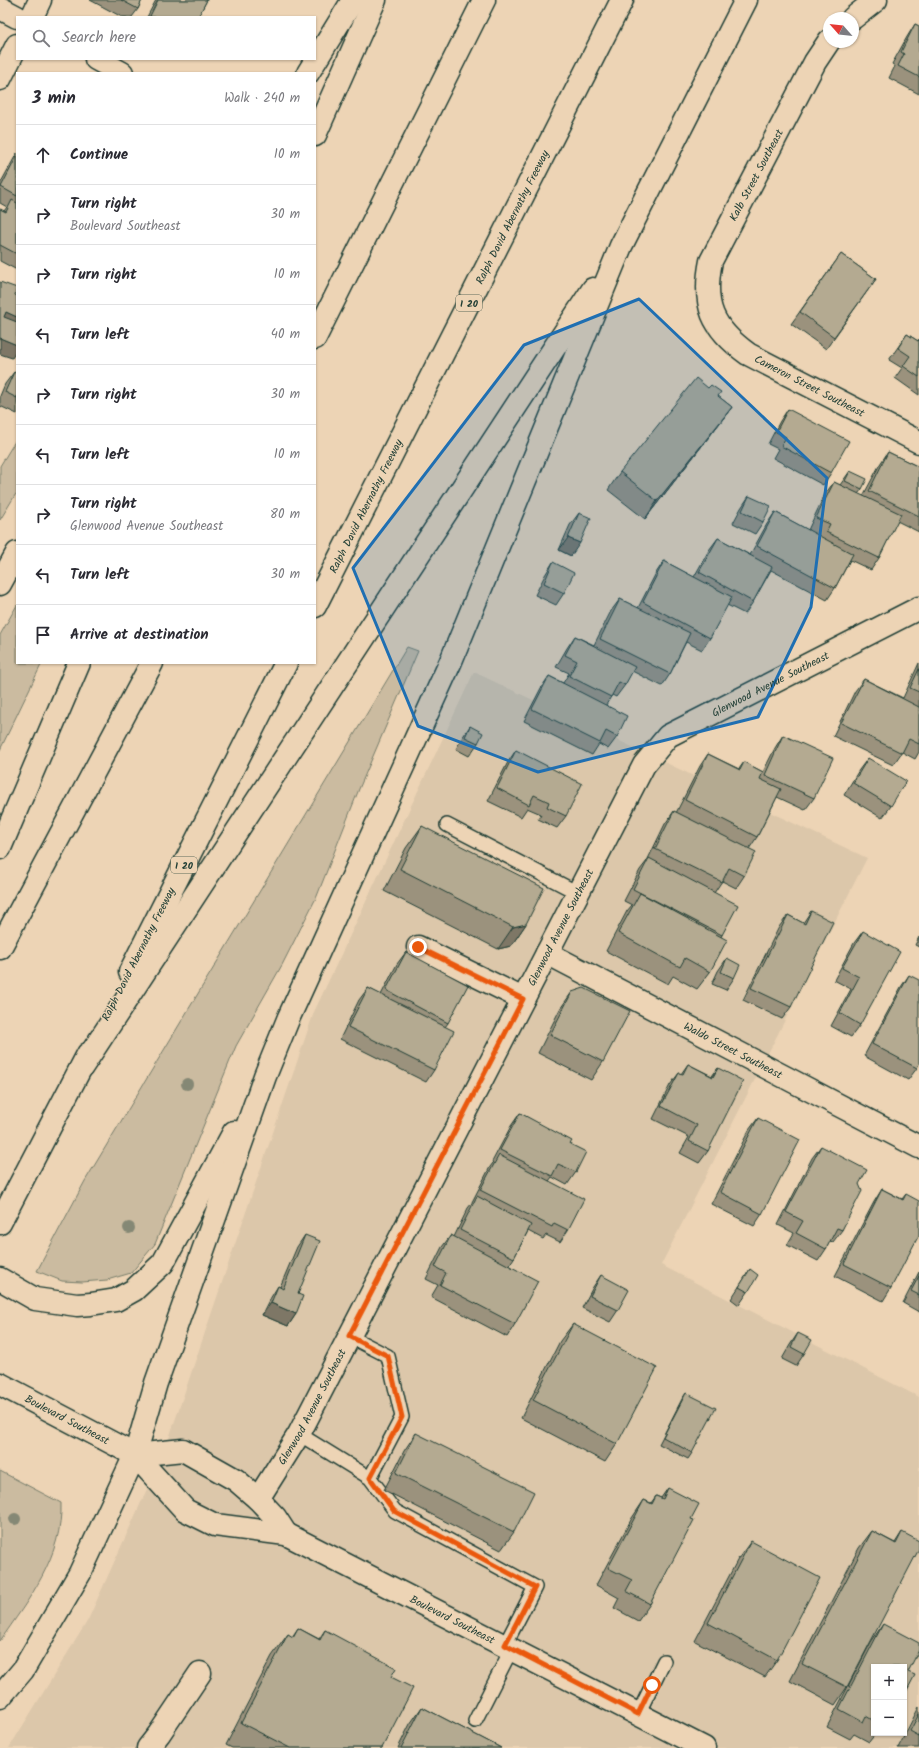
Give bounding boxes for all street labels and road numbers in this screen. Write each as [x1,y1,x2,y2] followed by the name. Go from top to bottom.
[725,125,789,225] street label: Kalb Street Southeast
[471,147,555,288] street label: Ralph David Abernathy Freeway
[456,295,482,311] road number: I 20
[751,351,868,423] street label: Cameron Street Southeast
[325,436,408,577] street label: Ralph David Abernathy Freeway
[709,647,833,722] street label: Glenwood Avenue Southeast
[171,857,197,873] road number: I 20
[523,865,599,990] street label: Glenwood Avenue Southeast
[97,884,181,1025] street label: Ralph David Abernathy Freeway
[680,1018,786,1085] street label: Waldo Street Southeast
[274,1345,352,1469] street label: Glenwood Avenue Southeast
[21,1390,113,1450] street label: Boulevard Southeast
[406,1591,498,1650] street label: Boulevard Southeast

